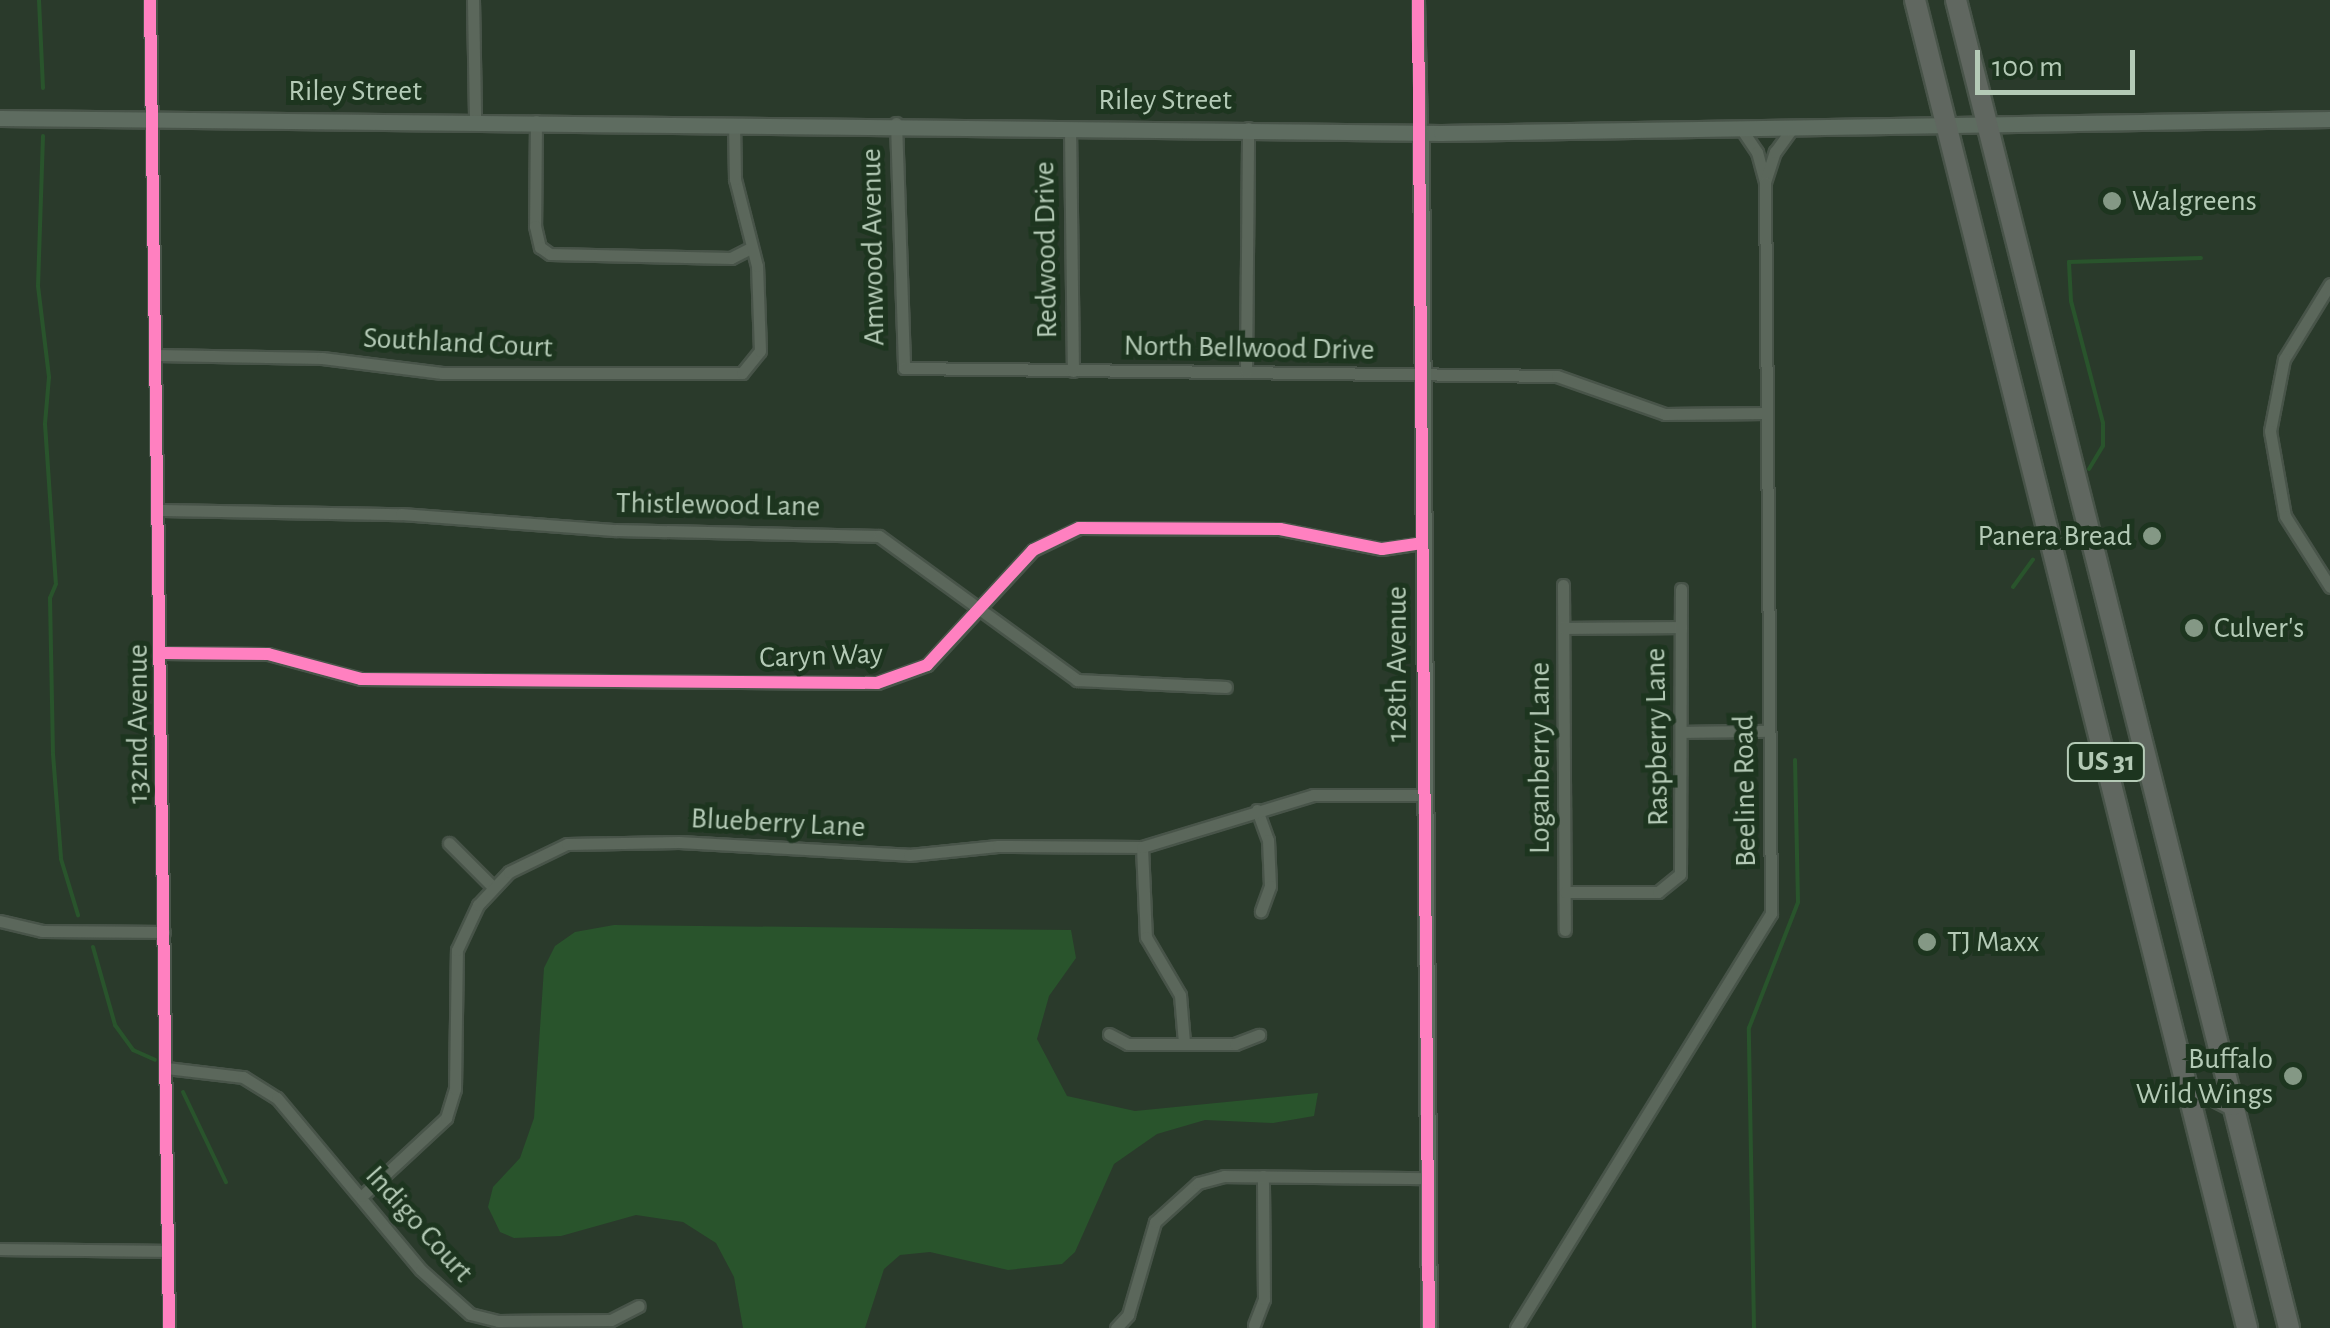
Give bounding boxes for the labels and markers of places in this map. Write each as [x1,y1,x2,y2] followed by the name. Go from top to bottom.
[2132,183,2257,219] place label: Walgreens
[2101,190,2123,212] marker: Walgreens
[1977,518,2132,554] place label: Panera Bread
[2141,525,2163,547] marker: Panera Bread
[2214,610,2304,646] place label: Culver's
[2183,617,2205,639] marker: Culver's
[1947,924,2039,960] place label: TJ Maxx
[1916,931,1938,953] marker: TJ Maxx
[2136,1041,2273,1112] place label: Buffalo Wild Wings
[2282,1065,2304,1087] marker: Buffalo Wild Wings

